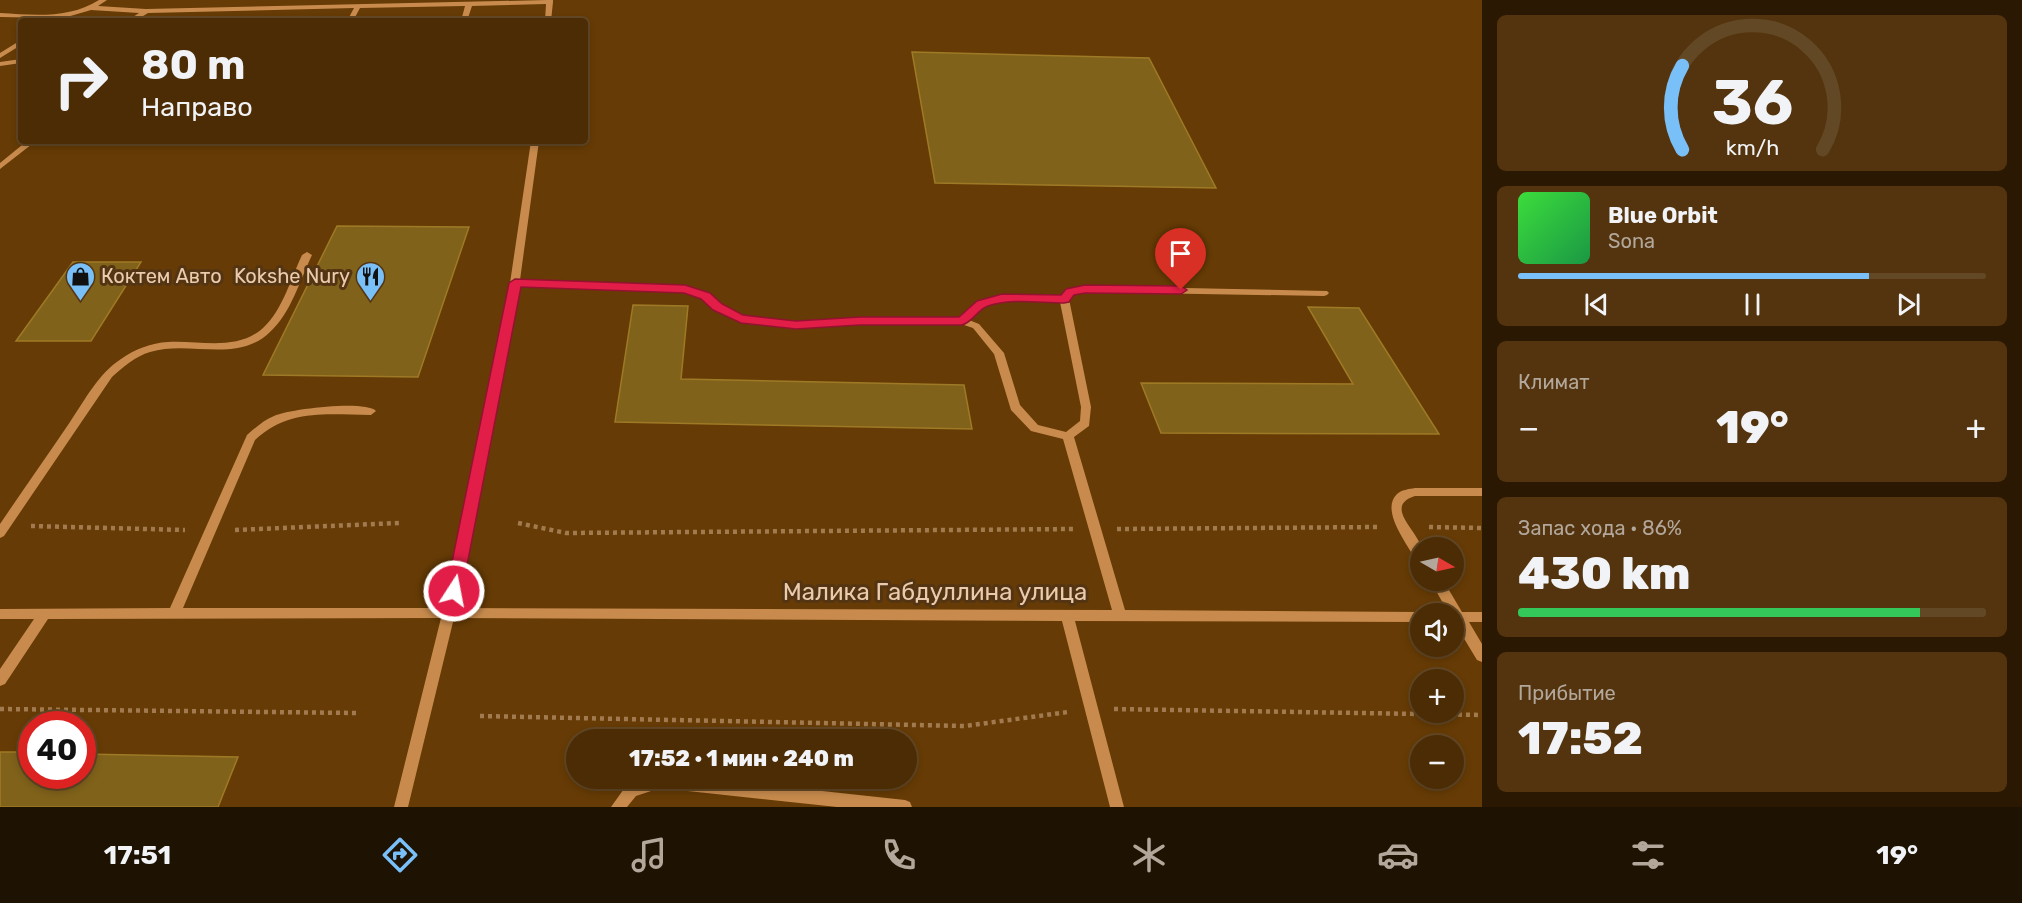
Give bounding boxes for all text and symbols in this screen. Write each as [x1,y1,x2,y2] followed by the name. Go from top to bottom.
[141,40,245,90] text: 80 m
[42,42,120,120] icon: right
[1711,66,1793,140] text: 36
[141,91,253,123] text: Направо
[1725,135,1779,160] text: km/h
[1608,202,1718,229] text: Blue Orbit
[1155,228,1206,290] pin
[1608,229,1655,253] text: Sona
[1164,237,1197,270] icon: arrive
[64,260,96,302] shop icon: Коктем Авто
[355,260,387,302] restaurant icon: Kokshe Nury
[101,264,222,288] place label: Коктем Авто
[234,264,350,288] place label: Kokshe Nury
[1580,288,1613,321] icon: previous
[1736,288,1769,321] icon: pause
[1892,288,1925,321] icon: next
[1518,370,1590,394] text: Климат
[1716,401,1789,454] text: 19°
[1518,408,1539,447] text: −
[1965,408,1986,447] text: +
[1518,516,1682,540] text: Запас хода · 86%
[1410,537,1464,591] north arrow
[1410,537,1464,789] map controls
[1518,547,1691,600] text: 430 km
[422,559,486,623] position arrow
[783,578,1087,606] street label: Малика Габдуллина улица
[1410,603,1464,657] button: sound
[1410,669,1464,723] button: +
[1518,681,1616,705] text: Прибытие
[18,711,96,789] speed limit sign: 40
[1518,712,1643,765] text: 17:52
[1410,735,1464,789] button: −
[629,745,854,772] text: 17:52 · 1 мин · 240 m
[379,834,421,876] icon: directions
[628,834,670,876] icon: music
[878,834,920,876] icon: phone
[1128,834,1170,876] icon: climate
[1377,834,1419,876] icon: car
[1627,834,1669,876] icon: filters
[104,839,171,871] text: 17:51
[1876,839,1918,871] text: 19°

